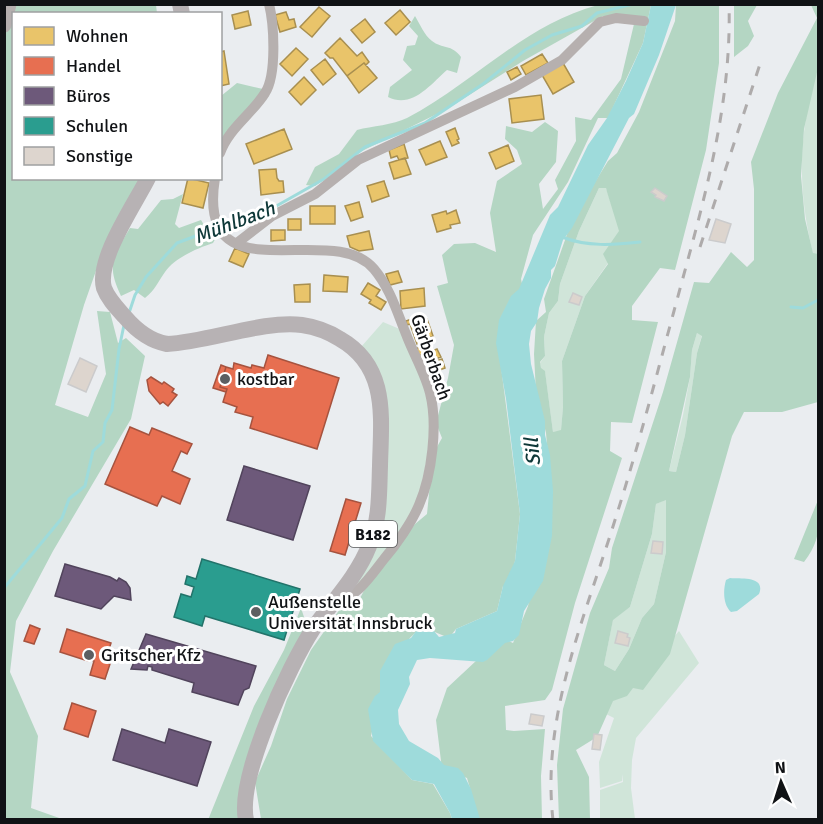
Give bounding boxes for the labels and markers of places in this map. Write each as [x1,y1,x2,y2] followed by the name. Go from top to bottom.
[237,368,295,390] place label: kostbar
[218,372,232,386] marker: kostbar
[268,591,433,634] place label: Außenstelle Universität Innsbruck
[249,605,263,619] marker: Außenstelle Universität Innsbruck
[101,644,201,666] place label: Gritscher Kfz
[82,648,96,662] marker: Gritscher Kfz

